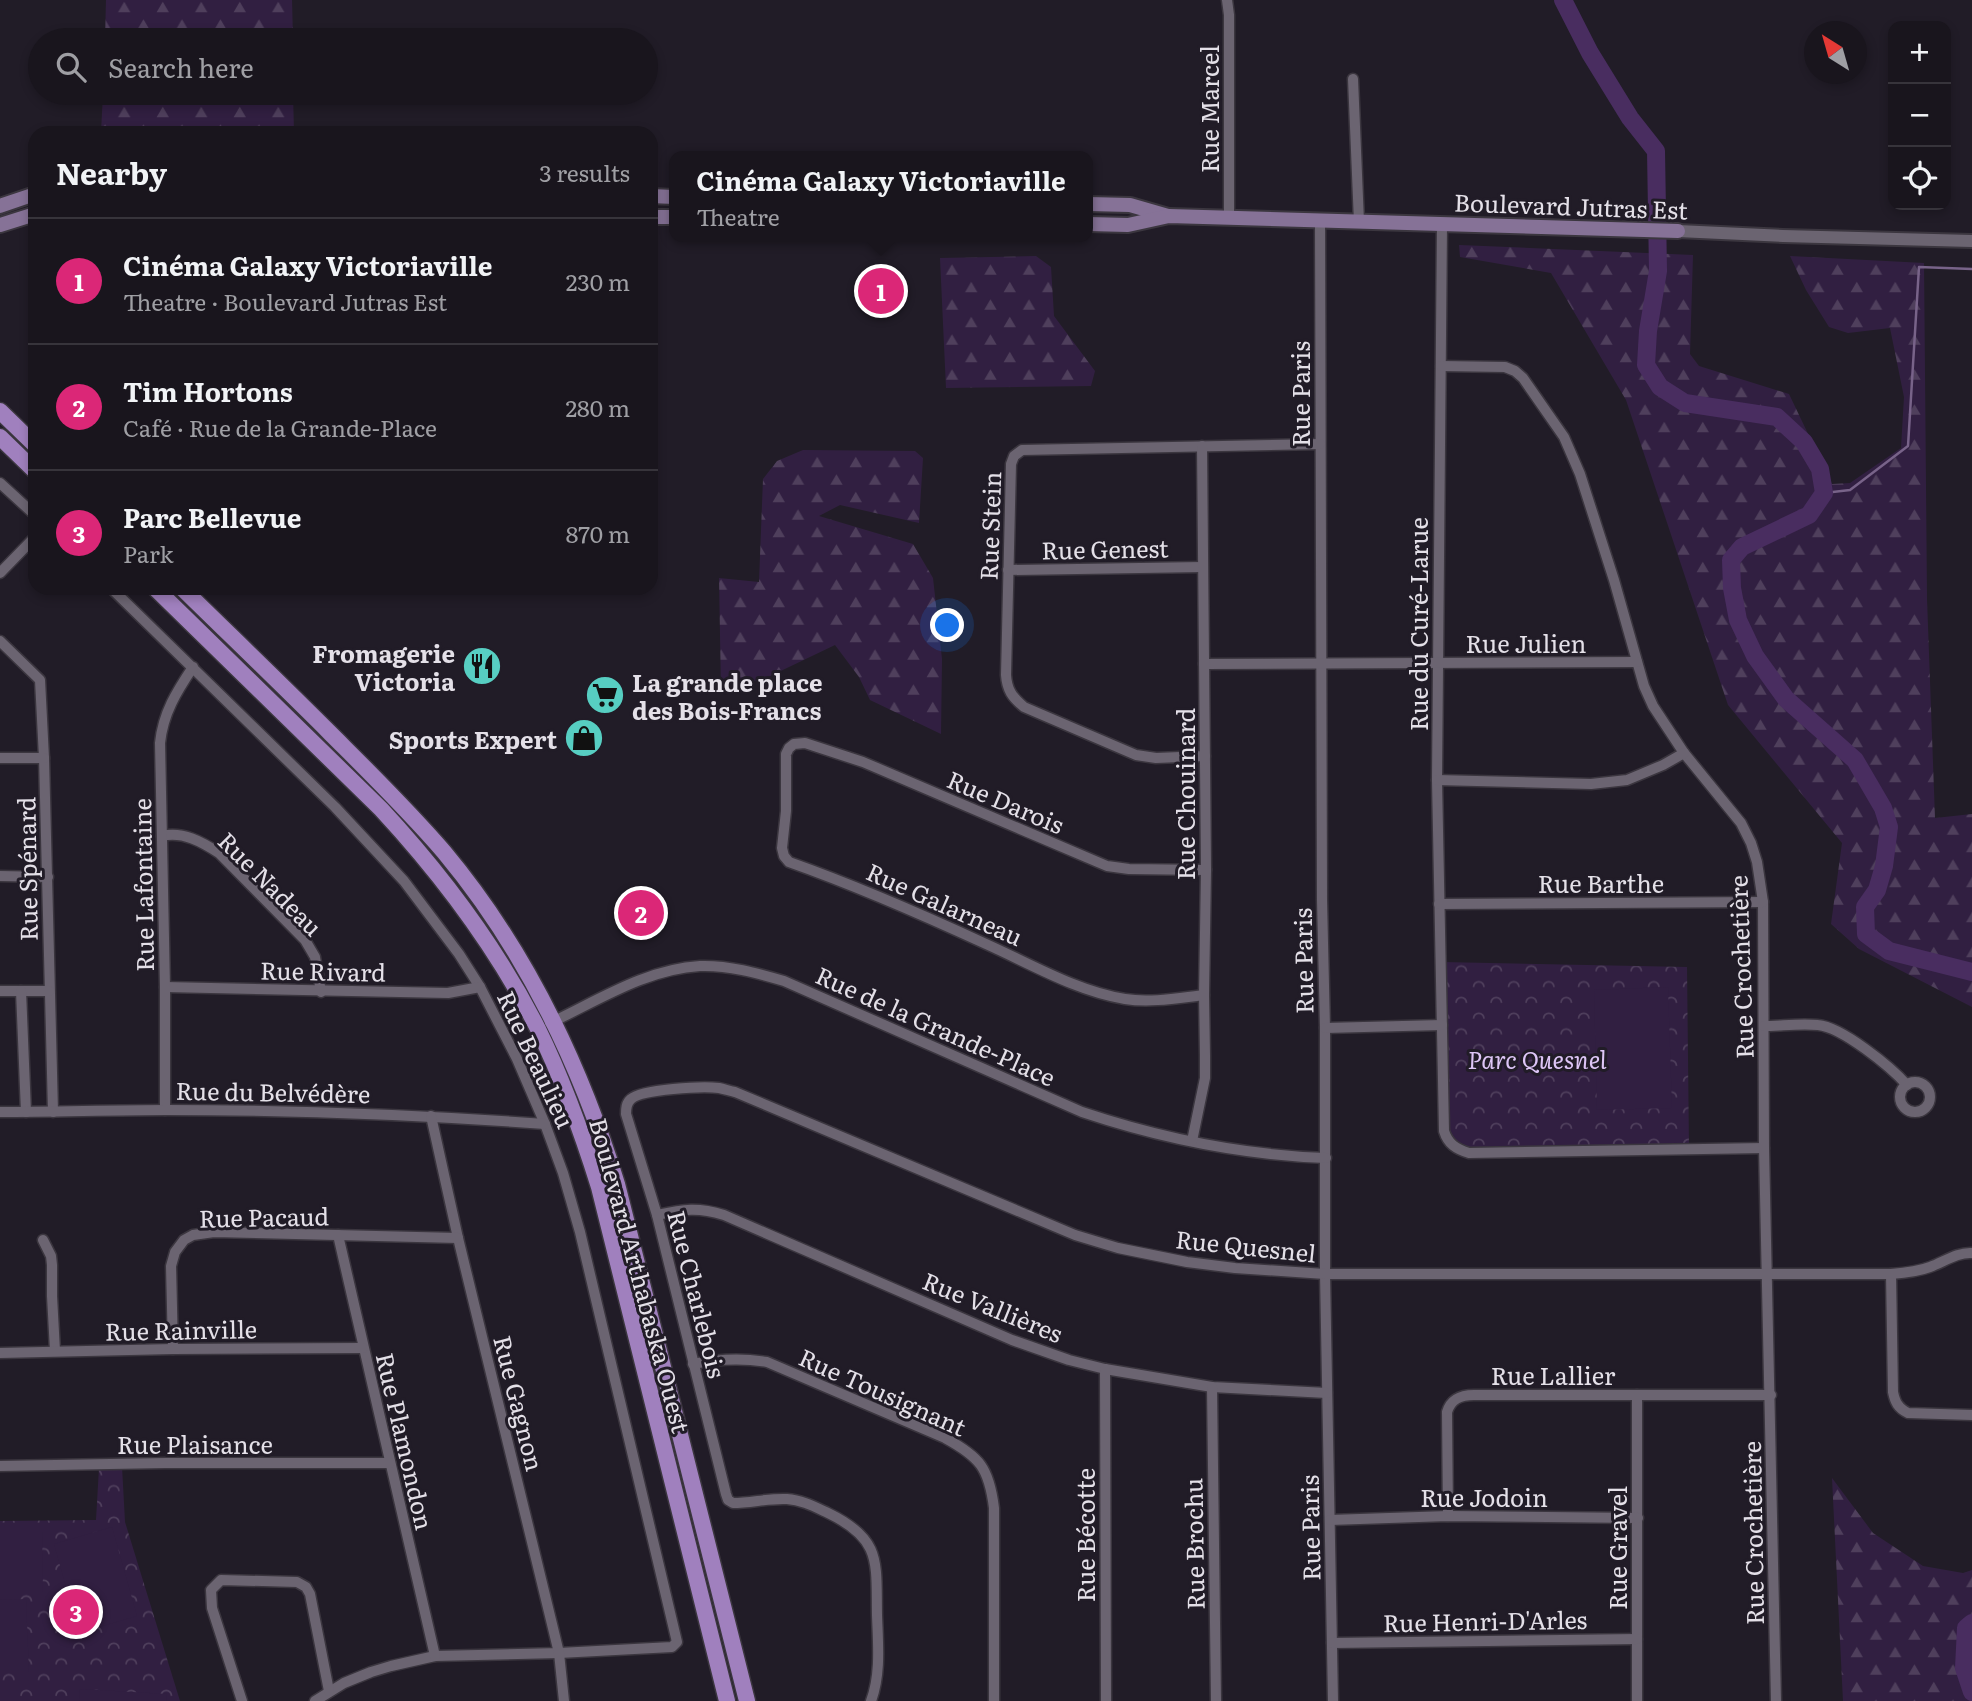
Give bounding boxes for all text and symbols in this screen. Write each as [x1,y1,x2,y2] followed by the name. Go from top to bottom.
[1804,21,1867,84] north arrow
[1888,21,1951,210] map controls
[1888,21,1951,84] button: +
[28,28,658,105] search box
[1191,45,1226,173] street label: Rue Marcel
[108,47,254,86] text: Search here
[52,48,90,86] icon: search
[1888,84,1951,147] button: −
[1888,147,1951,210] button: locate
[56,150,167,194] text: Nearby
[669,151,1093,242] popup
[539,155,630,189] text: 3 results
[696,160,1066,199] text: Cinéma Galaxy Victoriaville
[1454,183,1689,227] street label: Boulevard Jutras Est
[696,199,780,233] text: Theatre
[123,245,492,284] text: Cinéma Galaxy Victoriaville
[74,264,84,298] text: 1
[566,264,630,298] text: 230 m
[858,265,904,317] pin: 1
[123,284,447,318] text: Theatre · Boulevard Jutras Est
[1282,341,1317,447] street label: Rue Paris
[123,371,293,410] text: Tim Hortons
[73,390,85,424] text: 2
[565,390,630,424] text: 280 m
[123,410,437,444] text: Café · Rue de la Grande-Place
[970,471,1008,581] street label: Rue Stein
[123,497,302,536] text: Parc Bellevue
[73,516,85,550] text: 3
[566,516,630,550] text: 870 m
[1400,517,1435,731] street label: Rue du Curé-Larue
[1041,529,1169,567] street label: Rue Genest
[123,536,173,570] text: Park
[930,608,964,642] your location
[1466,625,1587,660] street label: Rue Julien
[312,635,455,698] place label: Fromagerie Victoria
[461,645,503,687] restaurant icon: Fromagerie Victoria
[632,664,823,727] place label: La grande place des Bois-Francs
[584,674,626,716] supermarket icon: La grande place des Bois-Francs
[1167,707,1202,880] street label: Rue Chouinard
[563,717,605,759] shop icon: Sports Expert
[389,721,557,756] place label: Sports Expert
[942,761,1070,841] street label: Rue Darois
[7,796,45,942] street label: Rue Spénard
[123,798,161,972] street label: Rue Lafontaine
[211,823,331,943] street label: Rue Nadeau
[861,853,1029,953] street label: Rue Galarneau
[1538,865,1664,900] street label: Rue Barthe
[1719,875,1761,1059] street label: Rue Crochetière
[618,887,664,939] pin: 2
[1284,907,1320,1014] street label: Rue Paris
[260,951,387,989] street label: Rue Rivard
[811,956,1061,1094] street label: Rue de la Grande-Place
[490,984,584,1134] street label: Rue Beaulieu
[1467,1041,1607,1076] park label: Parc Quesnel
[175,1072,371,1110] street label: Rue du Belvédère
[582,1114,700,1437] street label: Boulevard Arthabaska Ouest
[199,1197,330,1235] street label: Rue Pacaud
[660,1206,736,1382] street label: Rue Charlebois
[1174,1220,1318,1270] street label: Rue Quesnel
[918,1262,1068,1350] street label: Rue Vallières
[105,1310,257,1348] street label: Rue Rainville
[486,1332,554,1475] street label: Rue Gagnon
[794,1338,972,1444] street label: Rue Tousignant
[369,1349,443,1533] street label: Rue Plamondon
[1491,1357,1616,1392] street label: Rue Lallier
[117,1426,273,1461] street label: Rue Plaisance
[1733,1441,1771,1625] street label: Rue Crochetière
[1067,1468,1102,1602] street label: Rue Bécotte
[1291,1474,1327,1581] street label: Rue Paris
[1174,1478,1212,1610] street label: Rue Brochu
[1420,1479,1548,1514] street label: Rue Jodoin
[1599,1486,1634,1610] street label: Rue Gravel
[53,1586,99,1638] pin: 3
[1382,1601,1588,1639] street label: Rue Henri-D'Arles

